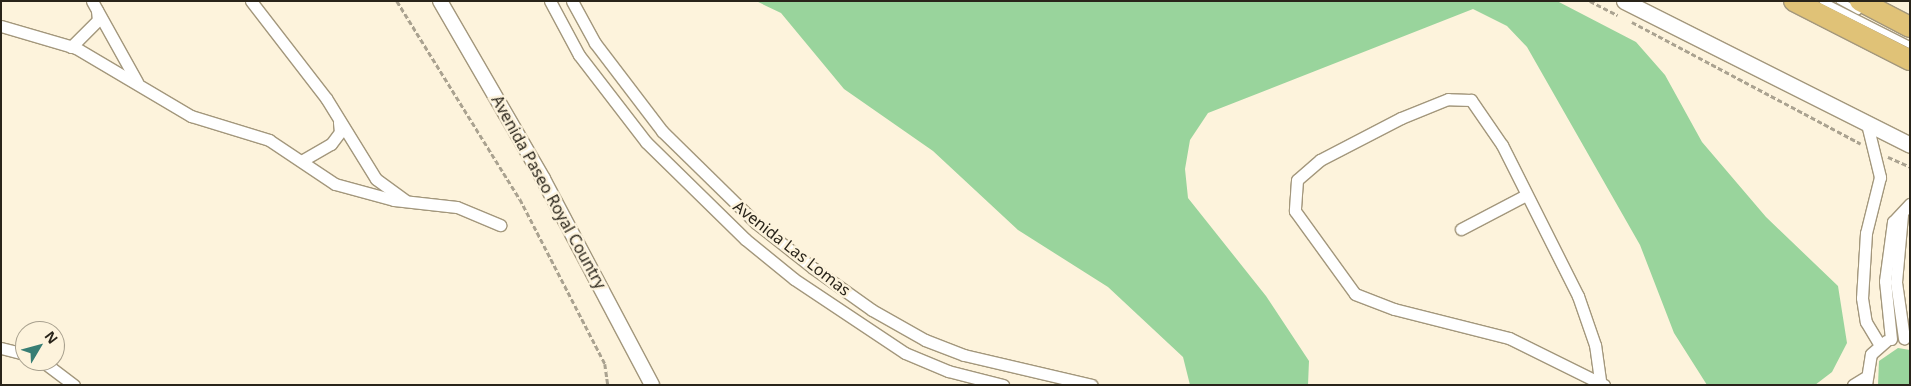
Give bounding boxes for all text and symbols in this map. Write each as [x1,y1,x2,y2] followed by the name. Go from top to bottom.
[488,92,610,292] street label: Avenida Paseo Royal Country
[730,196,854,300] street label: Avenida Las Lomas
[15,321,65,371] north arrow
[41,327,63,348] text: N

